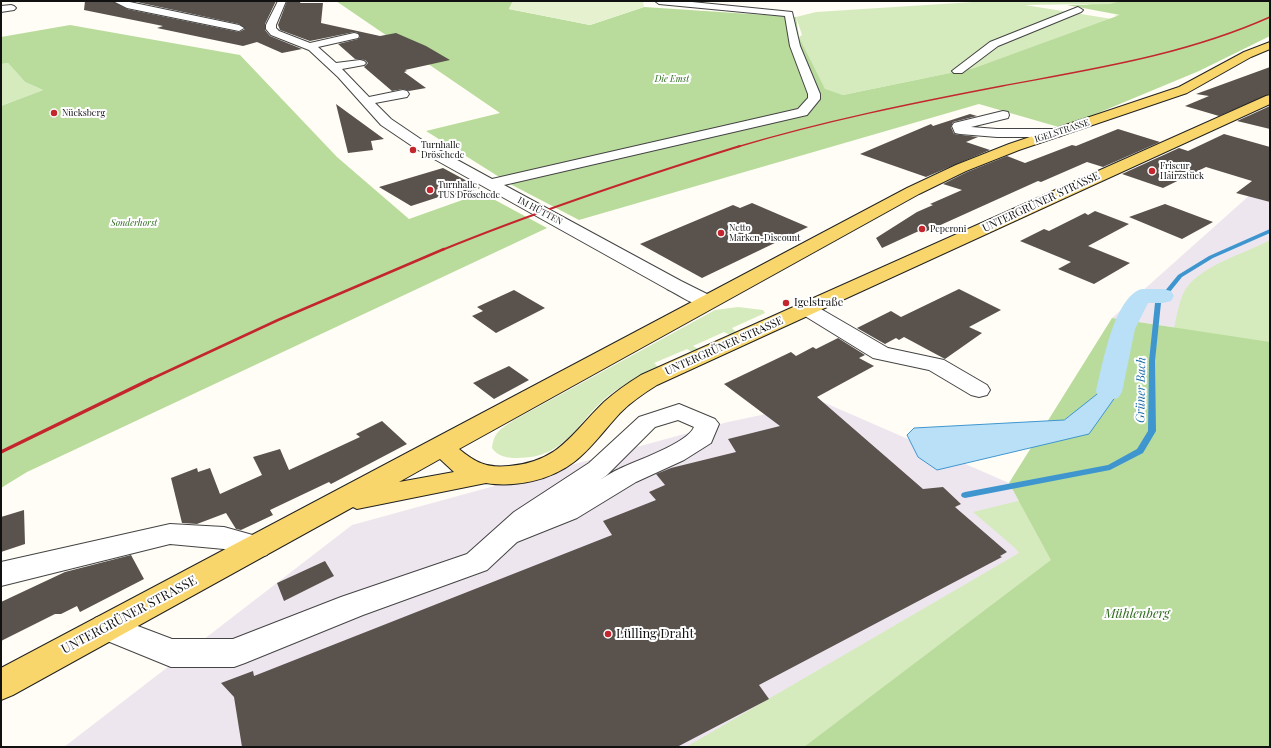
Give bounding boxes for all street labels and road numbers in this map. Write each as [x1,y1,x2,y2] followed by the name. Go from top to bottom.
[1033,117,1091,145] street label: IGELSTRASSE
[980,169,1102,235] street label: UNTERGRÜNER STRASSE
[516,195,564,227] street label: IM HÜTTEN
[663,314,785,378] street label: UNTERGRÜNER STRASSE
[59,573,199,657] street label: UNTERGRÜNER STRASSE

